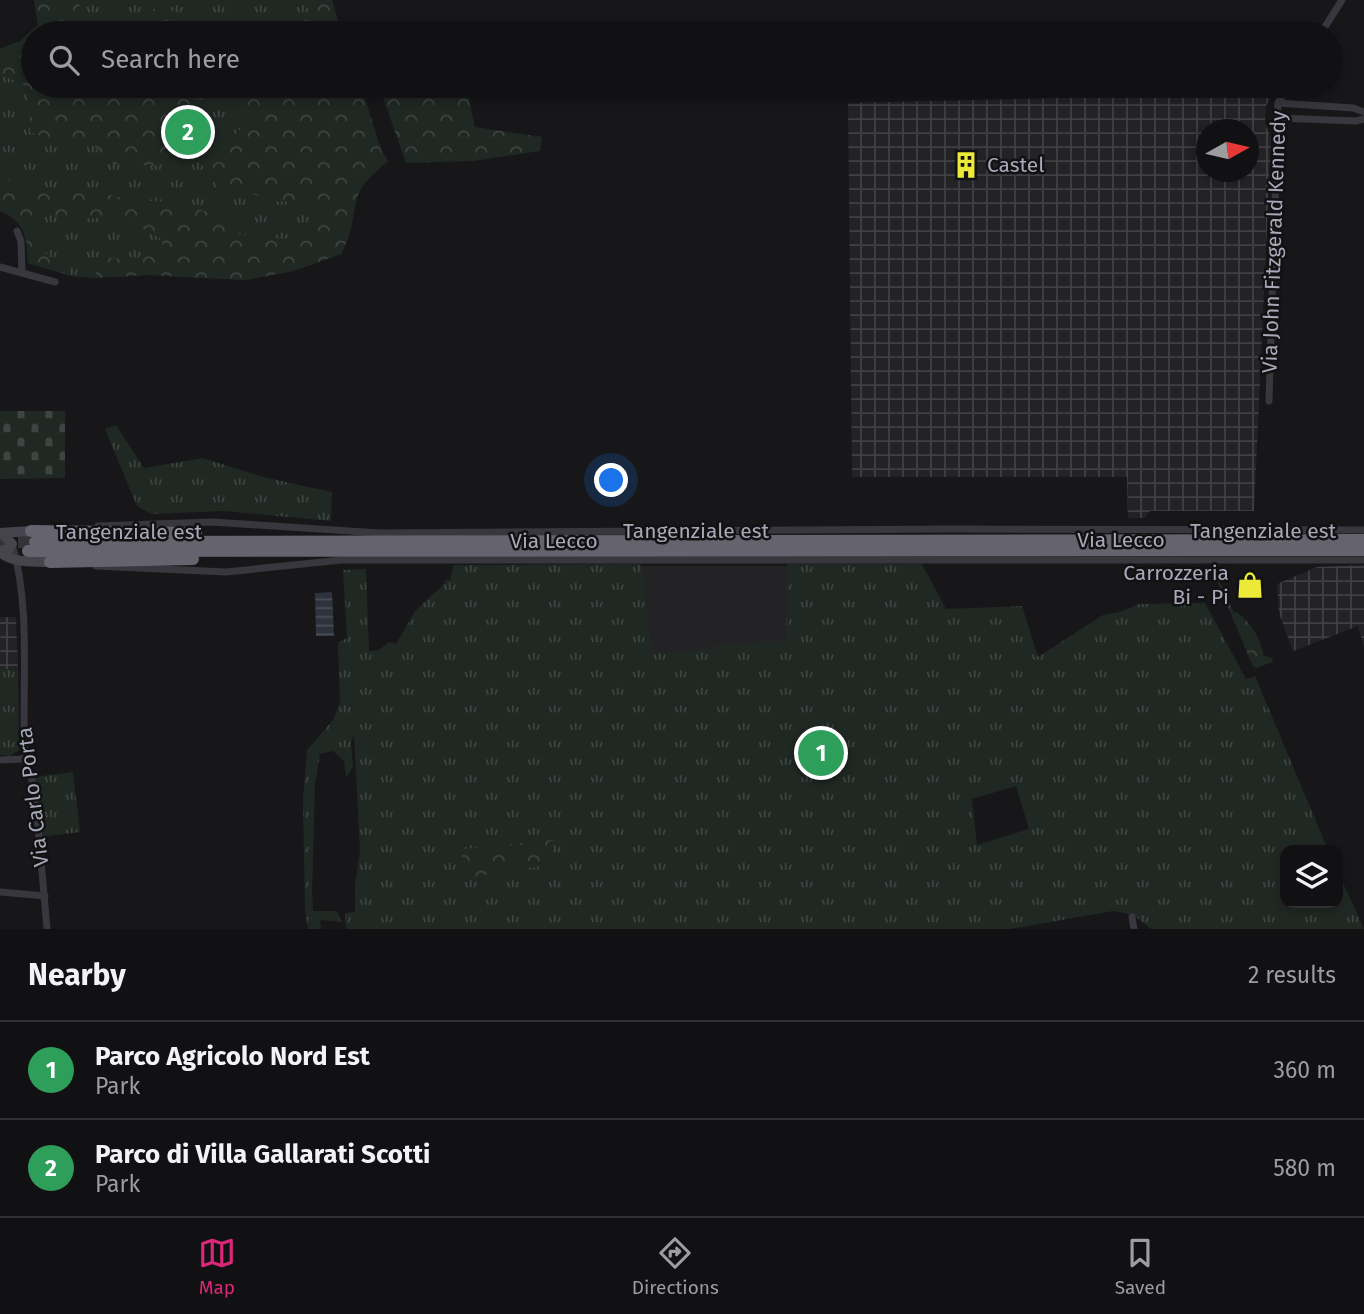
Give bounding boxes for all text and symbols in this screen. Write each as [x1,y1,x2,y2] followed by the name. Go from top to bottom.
[21,21,1343,98] search box
[45,41,83,79] icon: search
[101,44,240,75] text: Search here
[165,106,211,158] pin: 2
[1256,110,1292,374] street label: Via John Fitzgerald Kennedy
[1196,119,1259,182] north arrow
[951,150,981,180] building icon: Castel
[987,152,1044,178] place label: Castel
[594,463,628,497] your location
[623,518,769,544] street label: Tangenziale est
[1190,518,1336,544] street label: Tangenziale est
[56,519,202,545] street label: Tangenziale est
[1077,527,1165,553] street label: Via Lecco
[510,528,598,554] street label: Via Lecco
[1123,560,1229,610] place label: Carrozzeria Bi - Pi
[1235,570,1265,600] shop icon: Carrozzeria Bi - Pi
[12,726,54,868] street label: Via Carlo Porta
[798,727,844,779] pin: 1
[1280,845,1343,908] map controls
[1280,845,1343,908] button: layers
[28,957,126,993] text: Nearby
[1248,961,1336,989] text: 2 results
[95,1041,370,1072] text: Parco Agricolo Nord Est
[46,1056,56,1084] text: 1
[1274,1056,1336,1084] text: 360 m
[95,1072,140,1100] text: Park
[95,1139,430,1170] text: Parco di Villa Gallarati Scotti
[45,1154,57,1182] text: 2
[1273,1154,1336,1182] text: 580 m
[95,1170,140,1198] text: Park
[198,1234,236,1299] tab: Map
[632,1234,719,1299] tab: Directions
[1115,1234,1166,1299] tab: Saved

